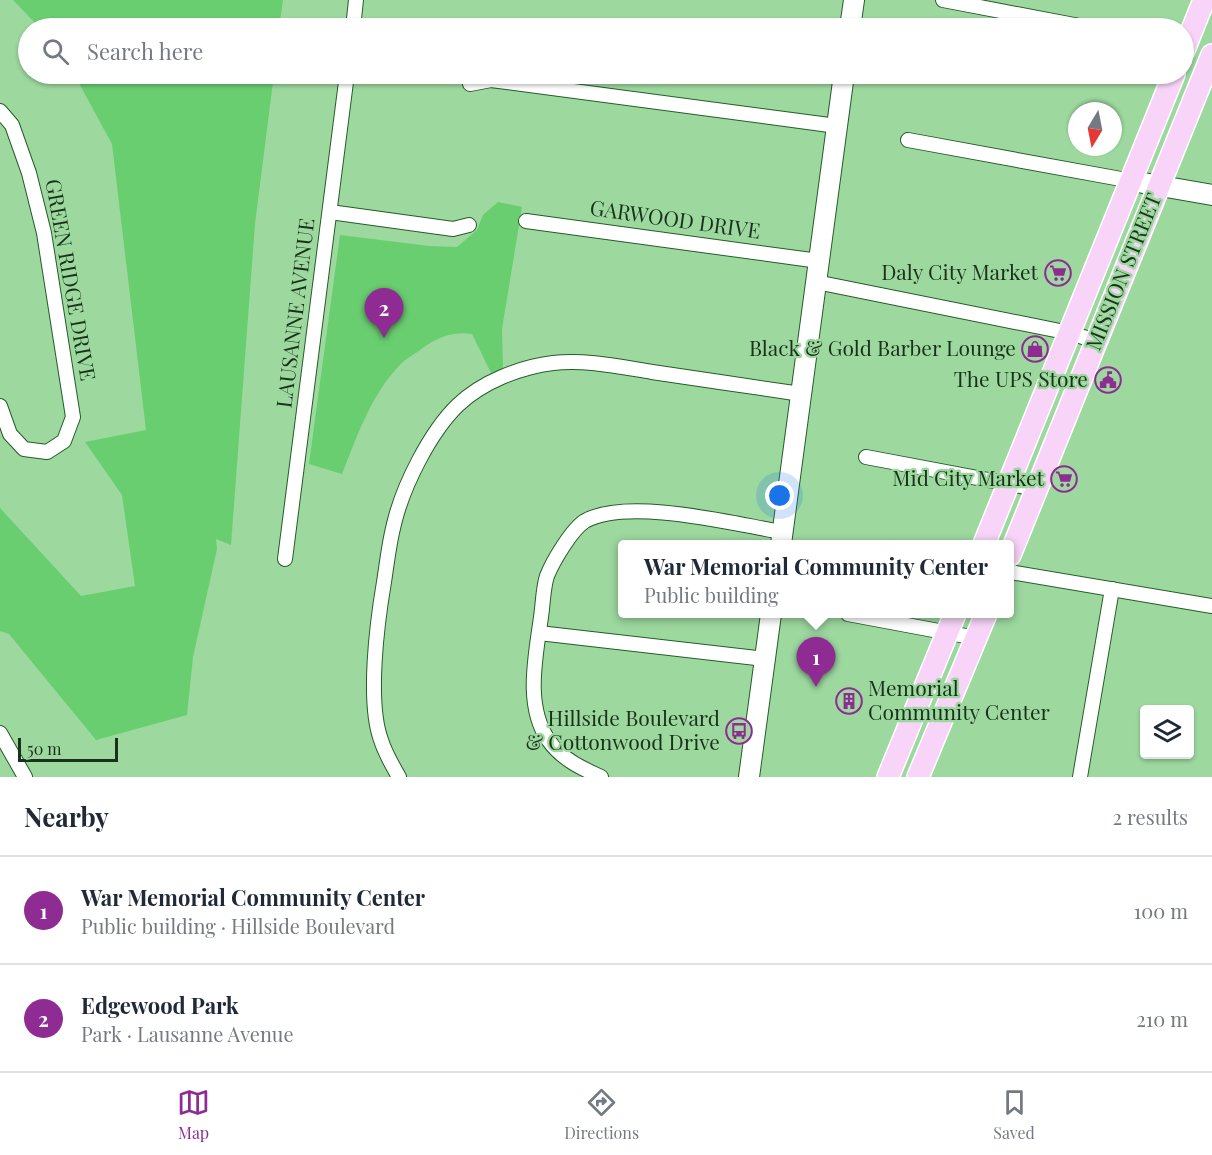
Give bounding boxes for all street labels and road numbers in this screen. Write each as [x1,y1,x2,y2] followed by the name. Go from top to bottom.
[40,177,104,383] street label: GREEN RIDGE DRIVE
[1078,189,1166,354] street label: MISSION STREET
[588,192,762,244] street label: GARWOOD DRIVE
[268,216,320,409] street label: LAUSANNE AVENUE

